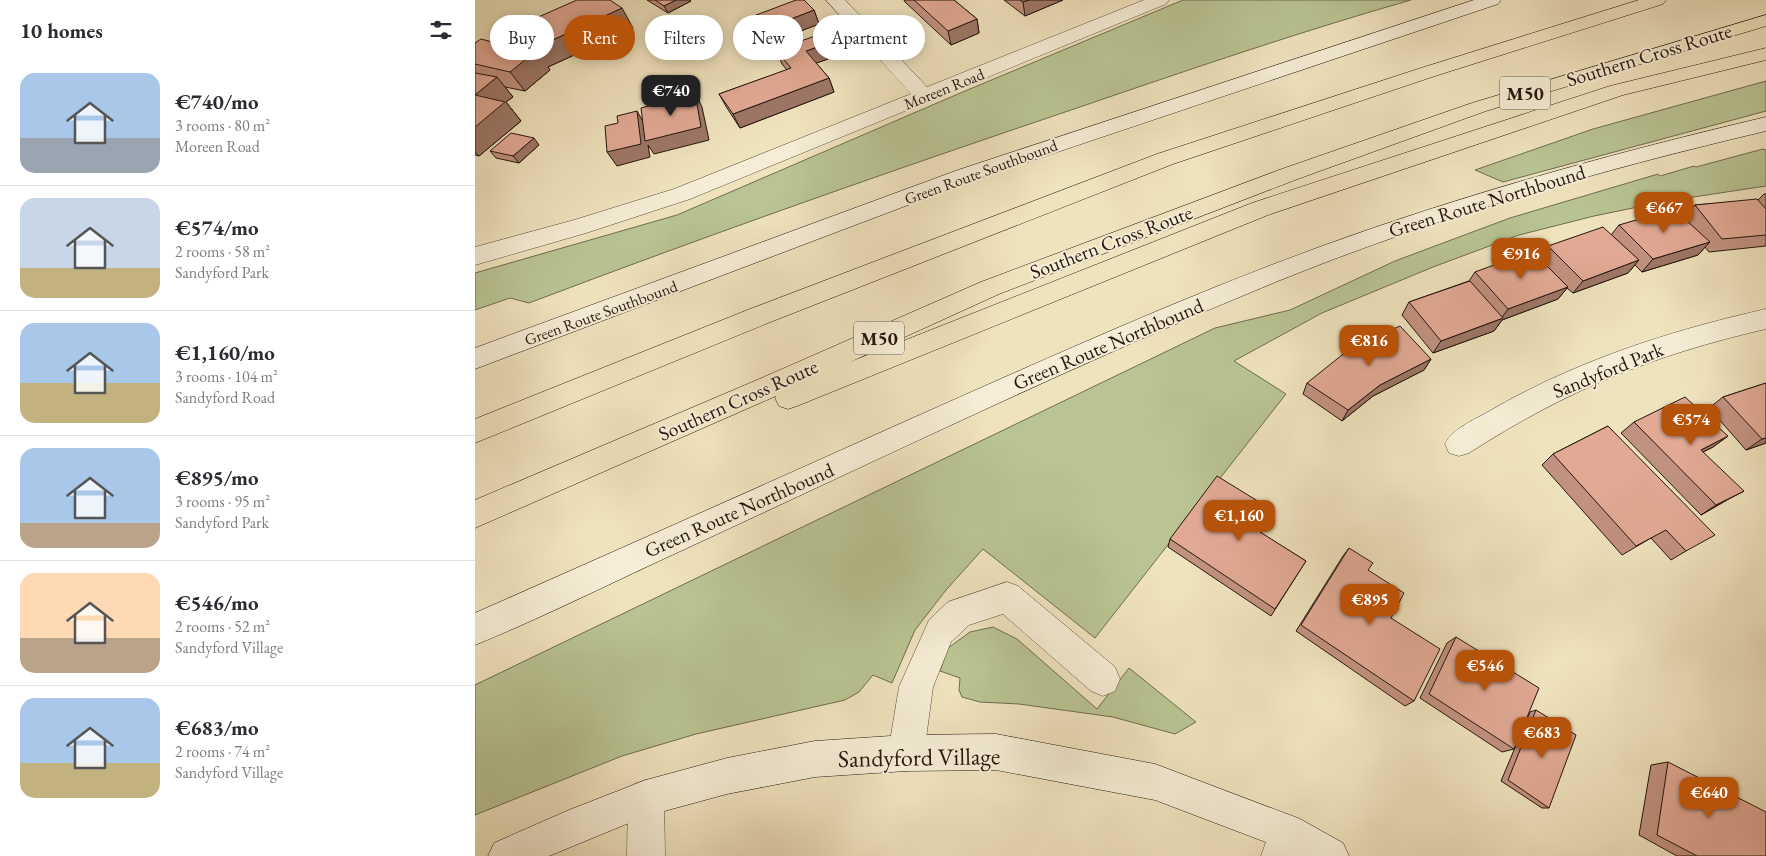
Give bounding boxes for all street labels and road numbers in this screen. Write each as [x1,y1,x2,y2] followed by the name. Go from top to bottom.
[1563,17,1735,93] street label: Southern Cross Route
[901,63,988,115] street label: Moreen Road
[1500,76,1550,110] road number: M50
[902,134,1061,209] street label: Green Route Southbound
[1385,158,1589,243] street label: Green Route Northbound
[1026,199,1196,285] street label: Southern Cross Route
[522,275,681,350] street label: Green Route Southbound
[1009,292,1208,396] street label: Green Route Northbound
[854,322,904,354] road number: M50
[1549,336,1668,404] street label: Sandyford Park
[654,353,822,447] street label: Southern Cross Route
[640,456,838,563] street label: Green Route Northbound
[838,740,1000,774] street label: Sandyford Village

